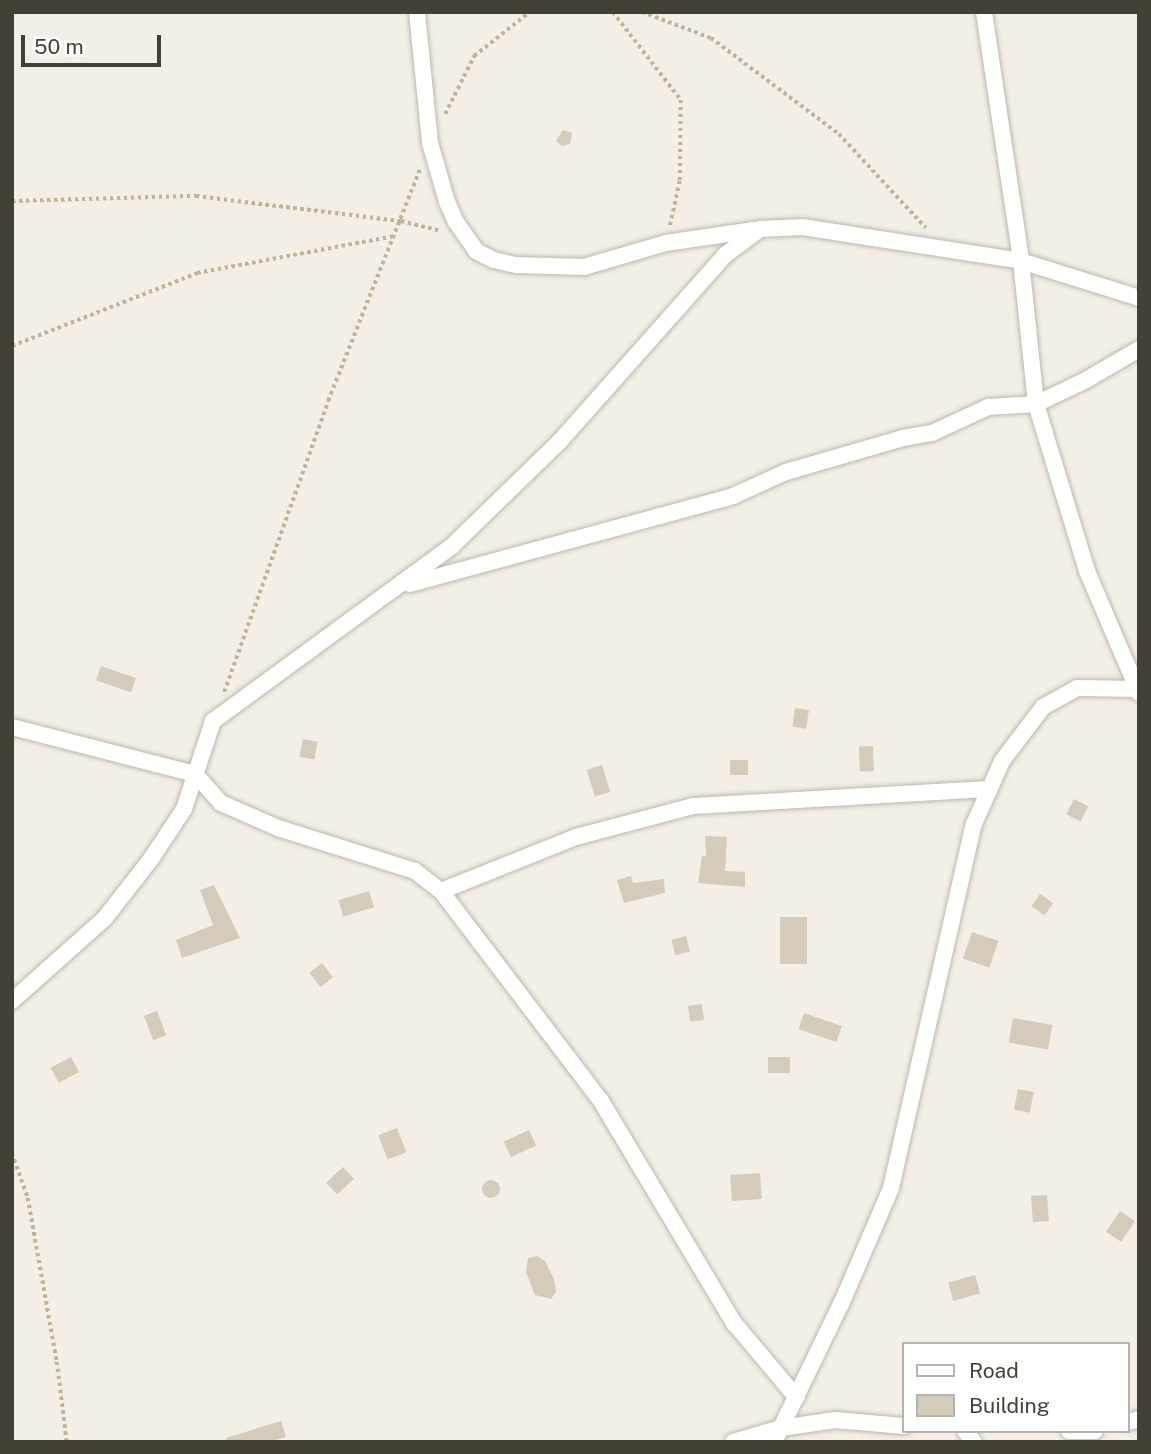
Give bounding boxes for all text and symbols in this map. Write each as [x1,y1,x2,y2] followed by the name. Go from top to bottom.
[24,21,164,65] scale bar
[34,34,84,59] text: 50 m
[902,1342,1130,1433] legend
[969,1358,1019,1383] text: Road
[969,1393,1050,1418] text: Building

